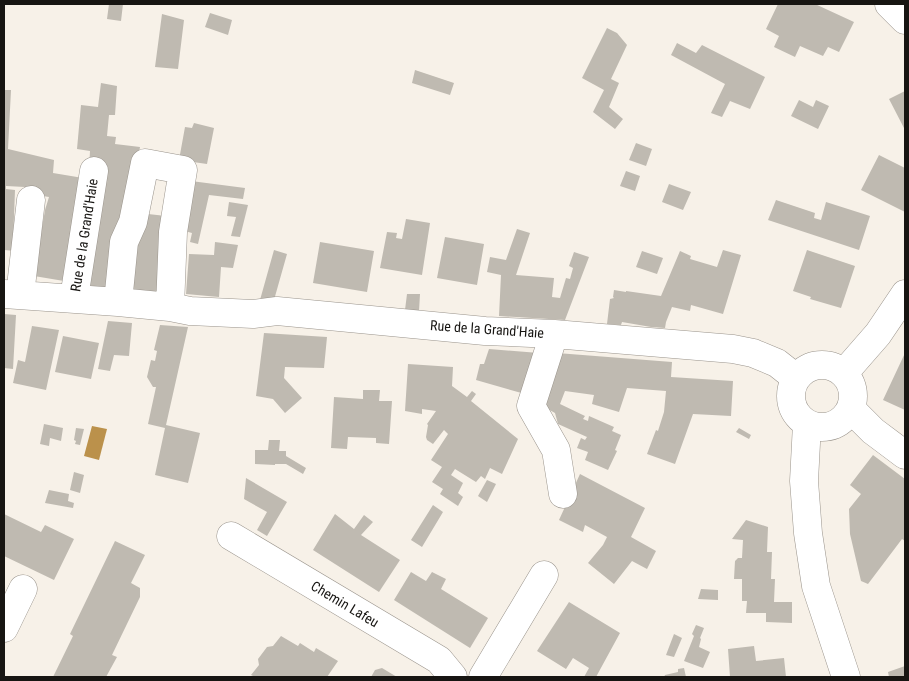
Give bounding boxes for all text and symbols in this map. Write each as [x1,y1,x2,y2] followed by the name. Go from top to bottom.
[67,177,101,293] street label: Rue de la Grand'Haie
[430,317,545,341] street label: Rue de la Grand'Haie
[308,578,382,630] street label: Chemin Lafeu

